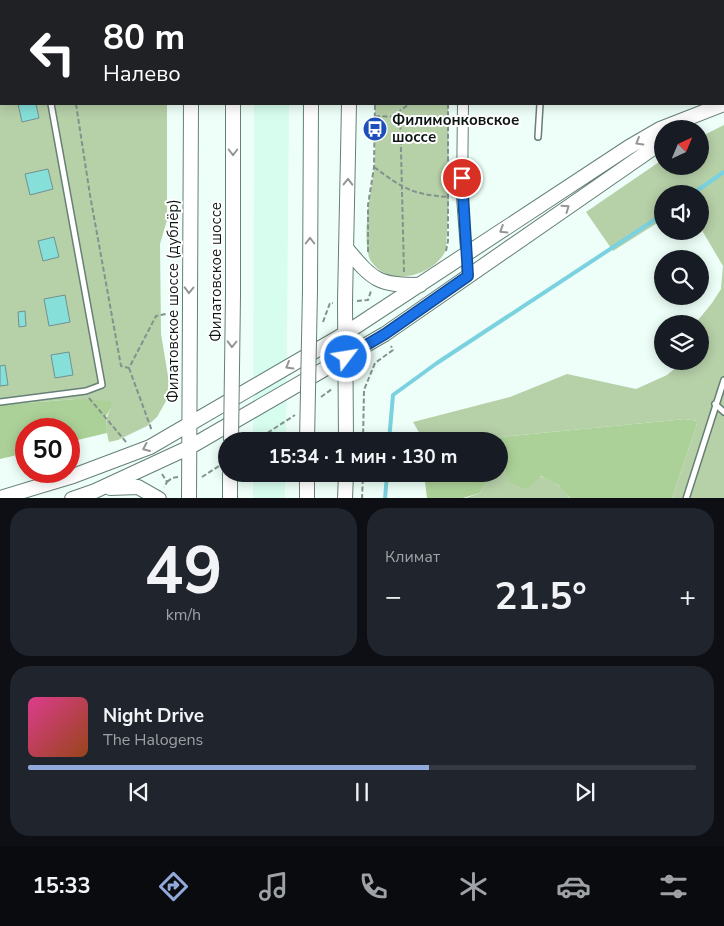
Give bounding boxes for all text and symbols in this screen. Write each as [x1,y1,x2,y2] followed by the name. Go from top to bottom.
[103,14,185,61] text: 80 m
[20,20,85,85] icon: left
[103,59,181,89] text: Налево
[392,110,519,147] place label: Филимонковское шоссе
[362,116,388,142] bus stop icon: Филимонковское шоссе
[654,120,709,175] north arrow
[654,120,709,370] map controls
[635,135,644,145] one-way arrow
[228,149,238,157] one-way arrow
[441,157,483,199] pin
[448,164,476,192] icon: arrive
[342,177,353,185] one-way arrow
[654,185,709,240] button: sound
[163,199,183,403] street label: Филатовское шоссе (дублёр)
[206,202,226,342] street label: Филатовское шоссе
[560,205,569,214] one-way arrow
[499,224,508,234] one-way arrow
[305,237,315,245] one-way arrow
[654,250,709,305] button: search
[184,286,194,294] one-way arrow
[654,315,709,370] button: layers
[319,330,371,382] position arrow
[227,340,237,348] one-way arrow
[285,360,294,370] one-way arrow
[15,418,80,483] speed limit sign: 50
[143,442,152,452] one-way arrow
[269,444,457,470] text: 15:34 · 1 мин · 130 m
[144,527,223,616] text: 49
[385,546,440,568] text: Климат
[494,571,587,622] text: 21.5°
[385,578,402,616] text: −
[679,578,696,616] text: +
[166,604,201,626] text: km/h
[103,703,204,729] text: Night Drive
[103,729,203,751] text: The Halogens
[125,778,153,806] icon: previous
[348,778,376,806] icon: pause
[571,778,599,806] icon: next
[156,869,191,904] icon: directions
[256,869,291,904] icon: music
[356,869,391,904] icon: phone
[456,869,491,904] icon: climate
[556,869,591,904] icon: car
[656,869,691,904] icon: filters
[33,871,91,901] text: 15:33

